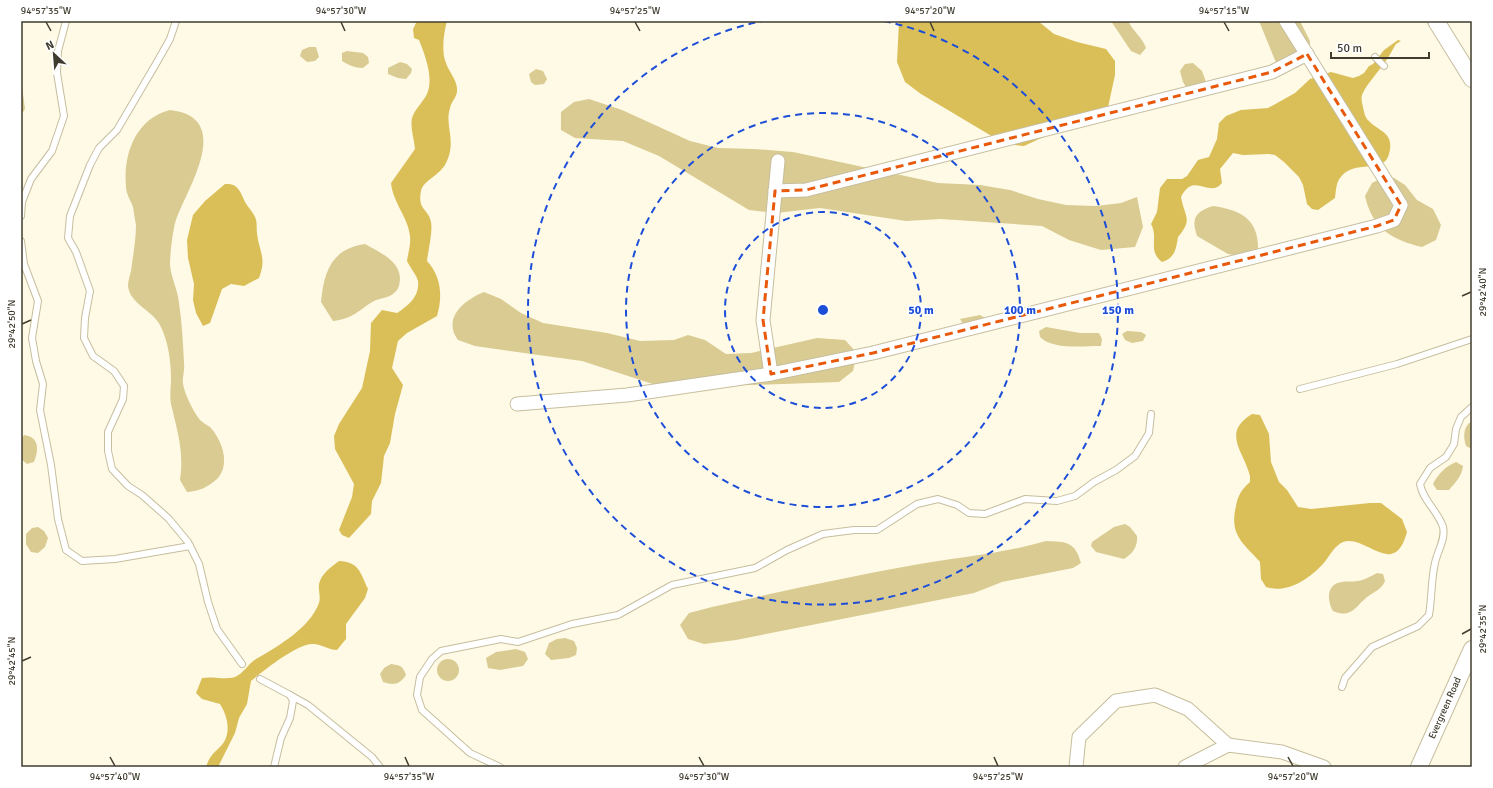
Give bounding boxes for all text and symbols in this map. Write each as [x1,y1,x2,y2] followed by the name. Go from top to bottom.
[21,5,72,17] text: 94°57'35"W
[316,5,367,17] text: 94°57'30"W
[610,5,661,17] text: 94°57'25"W
[905,5,956,17] text: 94°57'20"W
[1199,5,1250,17] text: 94°57'15"W
[34,34,74,74] north arrow
[1331,34,1429,60] scale bar
[44,38,56,53] text: N
[1337,41,1362,56] text: 50 m
[1477,268,1489,316] text: 29°42'40"N
[6,300,18,348] text: 29°42'50"N
[816,303,830,317] centre of rings
[908,303,934,318] text: 50 m
[1004,303,1036,318] text: 100 m
[1102,303,1134,318] text: 150 m
[1477,605,1489,653] text: 29°42'35"N
[6,637,18,685] text: 29°42'45"N
[1426,675,1464,741] street label: Evergreen Road
[90,771,141,783] text: 94°57'40"W
[384,771,435,783] text: 94°57'35"W
[679,771,730,783] text: 94°57'30"W
[973,771,1024,783] text: 94°57'25"W
[1268,771,1319,783] text: 94°57'20"W

